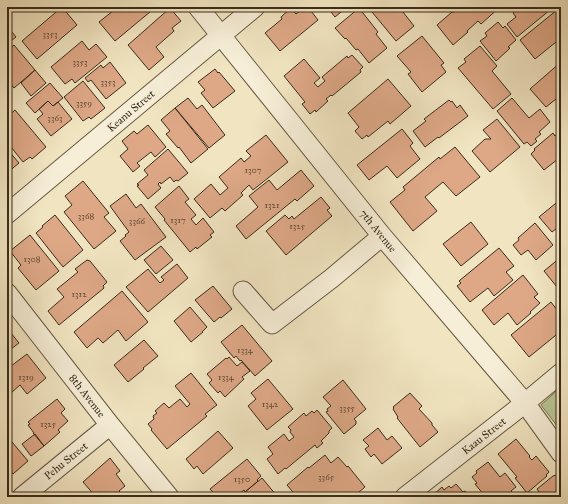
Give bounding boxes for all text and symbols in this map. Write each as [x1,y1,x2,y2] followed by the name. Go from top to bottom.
[43,28,58,39] house number: 3353
[73,56,88,67] house number: 3353
[101,76,116,87] house number: 3353
[104,87,158,135] street label: Keanu Street
[76,97,92,108] house number: 3359
[47,112,63,123] house number: 3363
[244,164,262,175] house number: 1307
[264,199,280,210] house number: 1321
[357,207,399,255] street label: 7th Avenue
[78,210,95,221] house number: 3368
[170,214,186,225] house number: 1317
[129,215,146,226] house number: 3366
[289,220,306,231] house number: 1325
[23,253,41,264] house number: 1308
[71,288,87,299] house number: 1312
[237,344,254,355] house number: 1334
[18,371,34,382] house number: 1319
[218,371,235,382] house number: 1334
[66,372,108,421] street label: 8th Avenue
[262,398,279,409] house number: 1342
[339,402,356,413] house number: 3355
[459,415,509,457] street label: Kaau Street
[40,418,57,429] house number: 1325
[42,439,90,482] street label: Pehu Street
[318,471,335,482] house number: 3365
[234,473,250,484] house number: 1350

